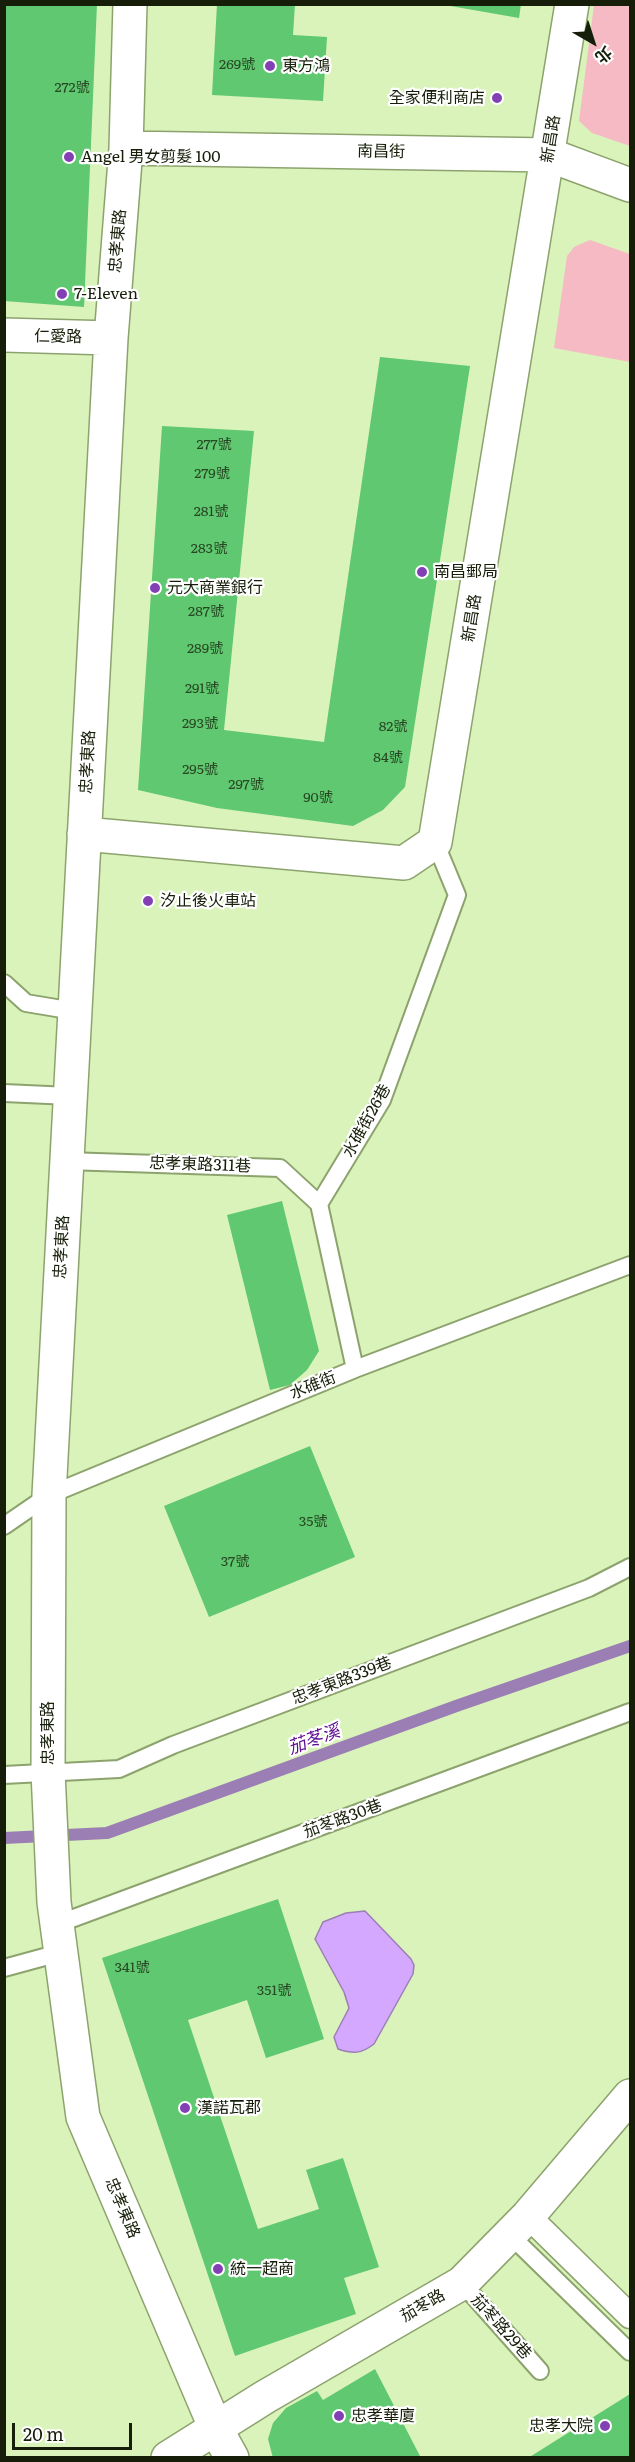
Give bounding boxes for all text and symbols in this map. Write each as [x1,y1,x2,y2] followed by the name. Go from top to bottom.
[563,12,623,72] north arrow
[591,42,618,70] text: 北
[282,56,330,76] place label: 東方鴻
[219,57,255,73] house number: 269號
[263,59,277,73] marker: 東方鴻
[54,80,90,96] house number: 272號
[389,88,485,108] place label: 全家便利商店
[490,91,504,105] marker: 全家便利商店
[538,114,564,164] street label: 新昌路
[357,142,405,162] street label: 南昌街
[81,147,220,167] place label: Angel 男女剪髮 100
[62,150,76,164] marker: Angel 男女剪髮 100
[106,208,130,274] street label: 忠孝東路
[74,284,138,304] place label: 7-Eleven
[55,287,69,301] marker: 7-Eleven
[34,327,82,347] street label: 仁愛路
[196,437,232,453] house number: 277號
[194,466,230,482] house number: 279號
[194,504,228,520] house number: 281號
[191,541,227,557] house number: 283號
[434,562,498,582] place label: 南昌郵局
[415,565,429,579] marker: 南昌郵局
[167,578,263,598] place label: 元大商業銀行
[148,581,162,595] marker: 元大商業銀行
[459,593,485,643] street label: 新昌路
[188,604,224,620] house number: 287號
[187,641,223,657] house number: 289號
[185,681,219,697] house number: 291號
[182,716,218,732] house number: 293號
[379,719,407,735] house number: 82號
[77,730,99,794] street label: 忠孝東路
[373,750,403,766] house number: 84號
[182,762,218,778] house number: 295號
[228,777,264,793] house number: 297號
[303,790,333,806] house number: 90號
[160,891,256,911] place label: 汐止後火車站
[141,894,155,908] marker: 汐止後火車站
[339,1081,395,1161] street label: 水碓街26巷
[149,1154,251,1176] street label: 忠孝東路311巷
[51,1215,73,1279] street label: 忠孝東路
[287,1368,339,1404] street label: 水碓街
[299,1514,327,1530] house number: 35號
[221,1554,249,1570] house number: 37號
[289,1653,395,1709] street label: 忠孝東路339巷
[38,1701,58,1765] street label: 忠孝東路
[285,1721,343,1759] water label: 茄苳溪
[301,1796,385,1842] street label: 茄苳路30巷
[115,1960,149,1976] house number: 341號
[257,1983,291,1999] house number: 351號
[197,2098,261,2118] place label: 漢諾瓦郡
[178,2101,192,2115] marker: 漢諾瓦郡
[101,2175,143,2241] street label: 忠孝東路
[230,2259,294,2279] place label: 統一超商
[211,2262,225,2276] marker: 統一超商
[397,2286,449,2326] street label: 茄苳路
[467,2291,535,2363] street label: 茄苳路29巷
[351,2406,415,2426] place label: 忠孝華廈
[332,2409,346,2423] marker: 忠孝華廈
[15,2411,135,2449] scale bar
[529,2416,593,2436] place label: 忠孝大院
[598,2419,612,2433] marker: 忠孝大院
[23,2420,64,2447] text: 20 m

